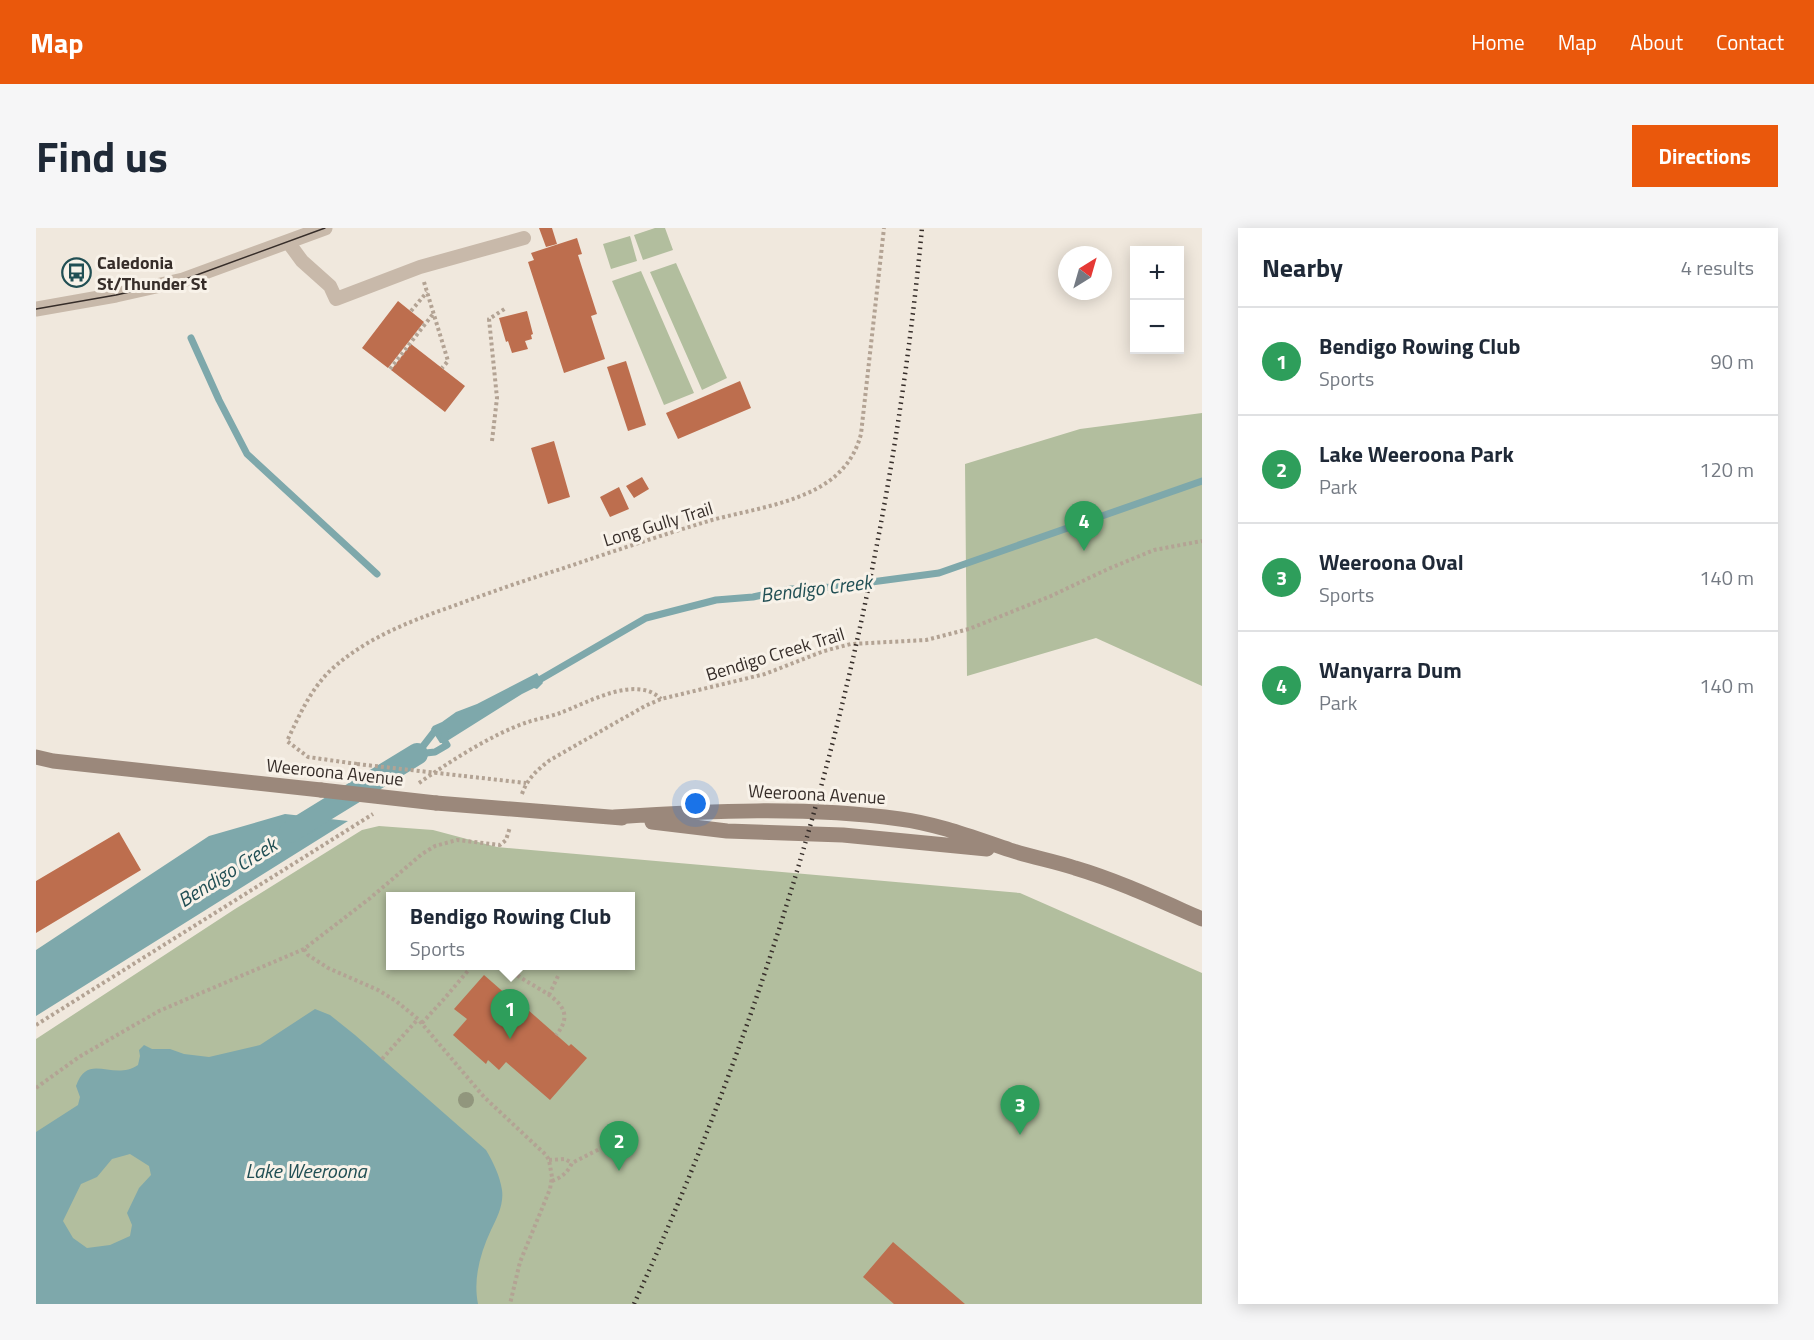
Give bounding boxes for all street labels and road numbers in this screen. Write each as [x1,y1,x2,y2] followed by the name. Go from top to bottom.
[600,494,716,554] street label: Long Gully Trail
[702,620,848,688] street label: Bendigo Creek Trail
[265,751,405,793] street label: Weeroona Avenue
[747,777,887,811] street label: Weeroona Avenue

